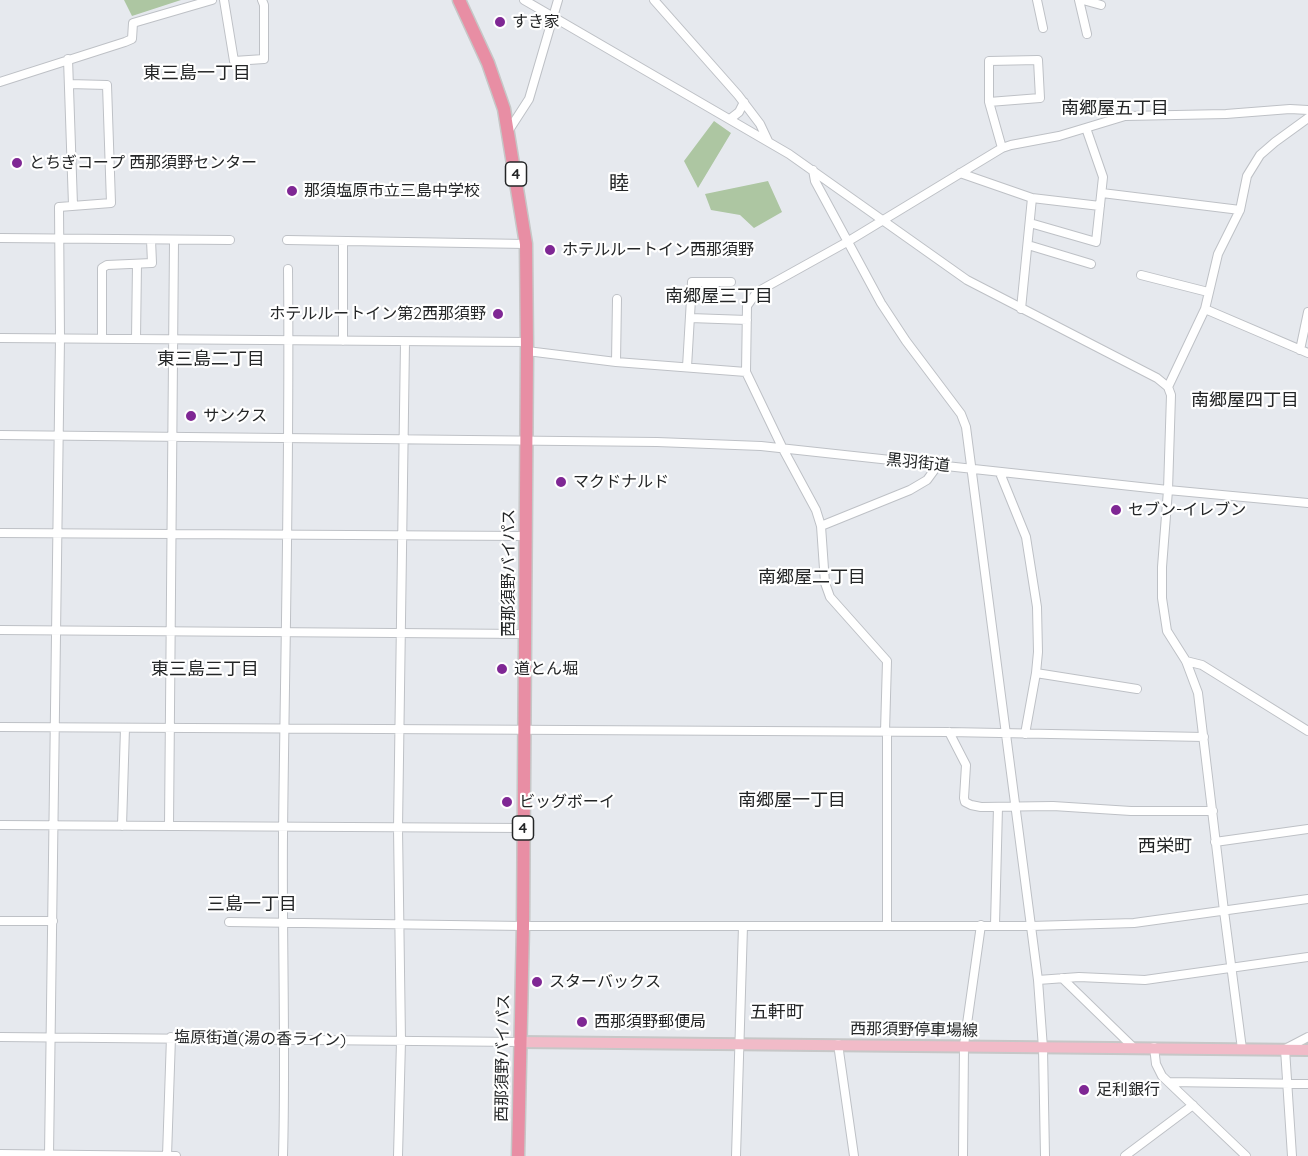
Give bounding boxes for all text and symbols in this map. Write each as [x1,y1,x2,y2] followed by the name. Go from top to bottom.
[512,12,560,32] place label: すき家
[493,15,507,29] marker: すき家
[143,63,251,85] district label: 東三島一丁目
[1061,98,1169,120] district label: 南郷屋五丁目
[29,153,257,173] place label: とちぎコープ 西那須野センター
[10,156,24,170] marker: とちぎコープ 西那須野センター
[506,162,526,186] road number: 4
[609,172,629,196] district label: 睦
[304,181,480,201] place label: 那須塩原市立三島中学校
[285,184,299,198] marker: 那須塩原市立三島中学校
[562,240,754,260] place label: ホテルルートイン西那須野
[543,243,557,257] marker: ホテルルートイン西那須野
[665,286,773,308] district label: 南郷屋三丁目
[269,304,486,324] place label: ホテルルートイン第2西那須野
[491,307,505,321] marker: ホテルルートイン第2西那須野
[157,349,265,371] district label: 東三島二丁目
[1191,390,1299,412] district label: 南郷屋四丁目
[203,406,267,426] place label: サンクス
[184,409,198,423] marker: サンクス
[885,450,951,476] street label: 黒羽街道
[573,472,669,492] place label: マクドナルド
[554,475,568,489] marker: マクドナルド
[1128,500,1246,520] place label: セブン-イレブン
[1109,503,1123,517] marker: セブン-イレブン
[499,509,519,637] street label: 西那須野バイパス
[758,567,866,589] district label: 南郷屋二丁目
[151,659,259,681] district label: 東三島三丁目
[514,659,578,679] place label: 道とん堀
[495,662,509,676] marker: 道とん堀
[738,790,846,812] district label: 南郷屋一丁目
[519,792,615,812] place label: ビッグボーイ
[500,795,514,809] marker: ビッグボーイ
[512,816,534,840] road number: 4
[1138,836,1192,858] district label: 西栄町
[207,894,297,916] district label: 三島一丁目
[549,972,661,992] place label: スターバックス
[530,975,544,989] marker: スターバックス
[492,994,514,1122] street label: 西那須野バイパス
[750,1002,804,1024] district label: 五軒町
[594,1012,706,1032] place label: 西那須野郵便局
[575,1015,589,1029] marker: 西那須野郵便局
[850,1019,978,1041] street label: 西那須野停車場線
[174,1028,346,1050] street label: 塩原街道(湯の香ライン)
[1096,1080,1160,1100] place label: 足利銀行
[1077,1083,1091,1097] marker: 足利銀行

